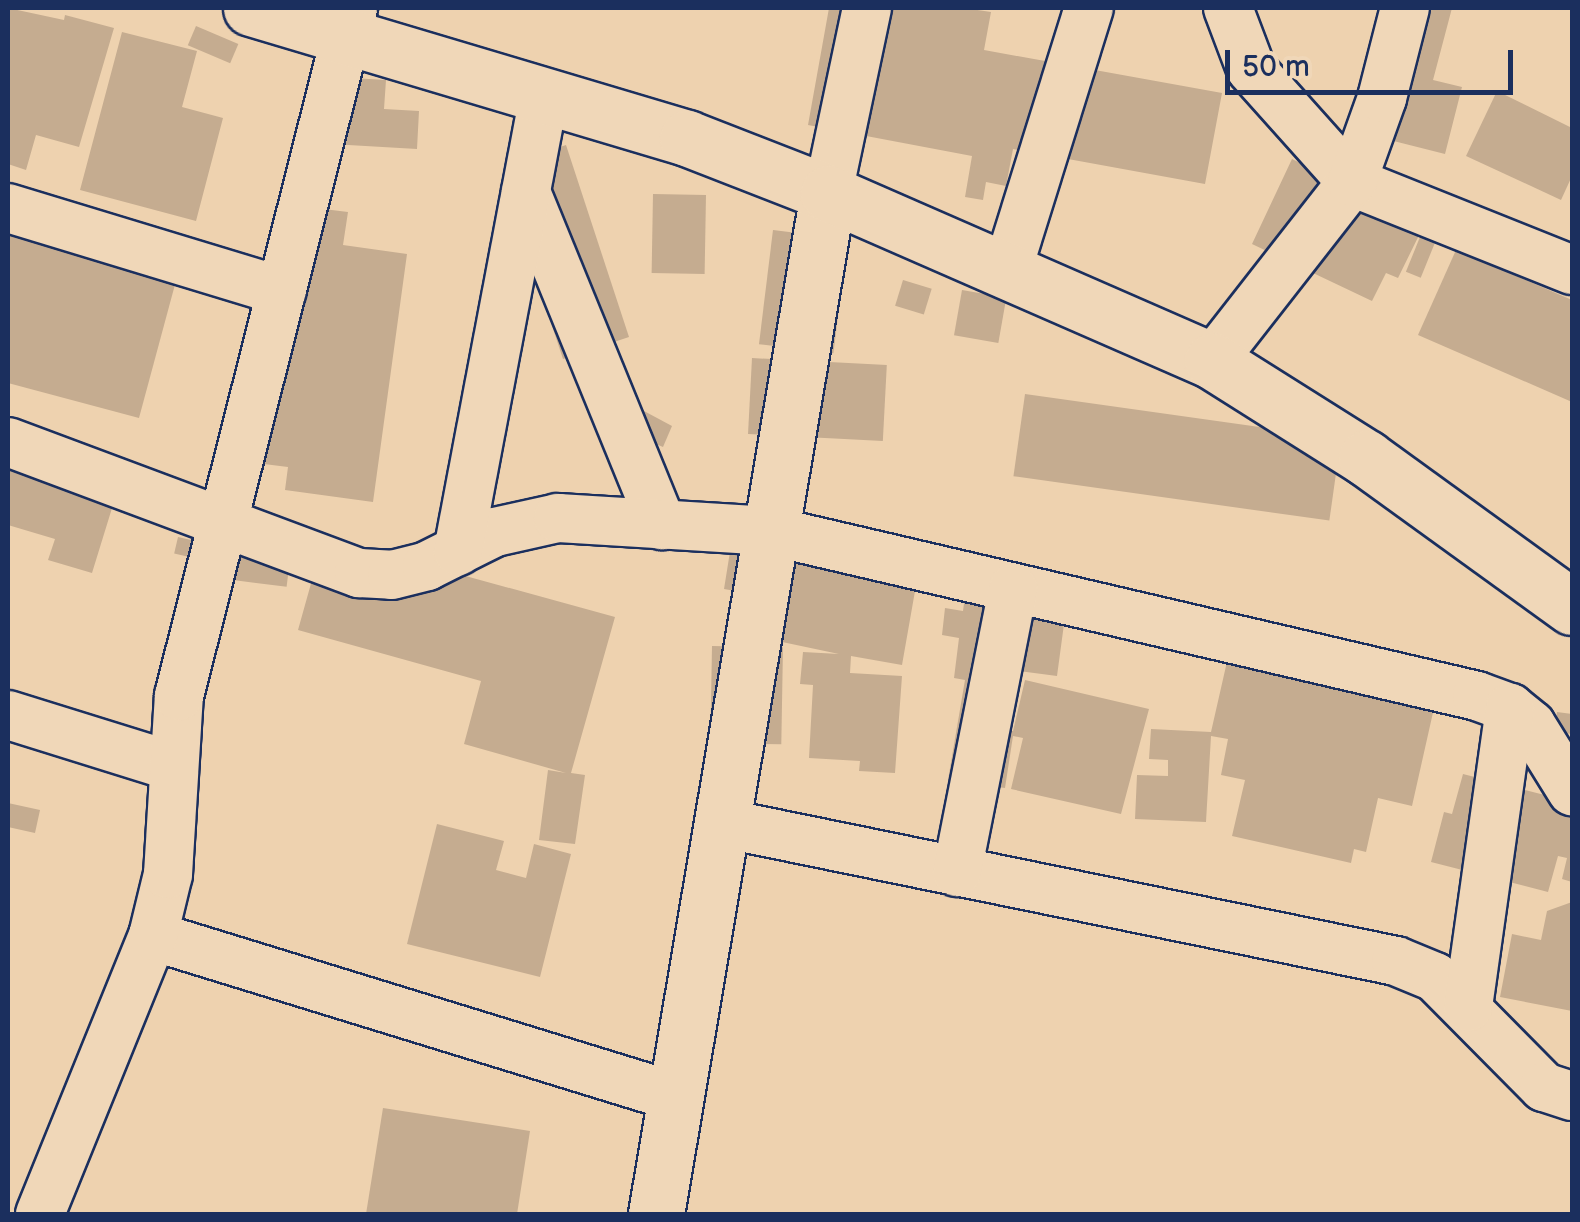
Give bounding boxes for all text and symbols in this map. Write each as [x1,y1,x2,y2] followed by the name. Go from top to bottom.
[1230,30,1518,92] scale bar
[1242,49,1310,85] text: 50 m

